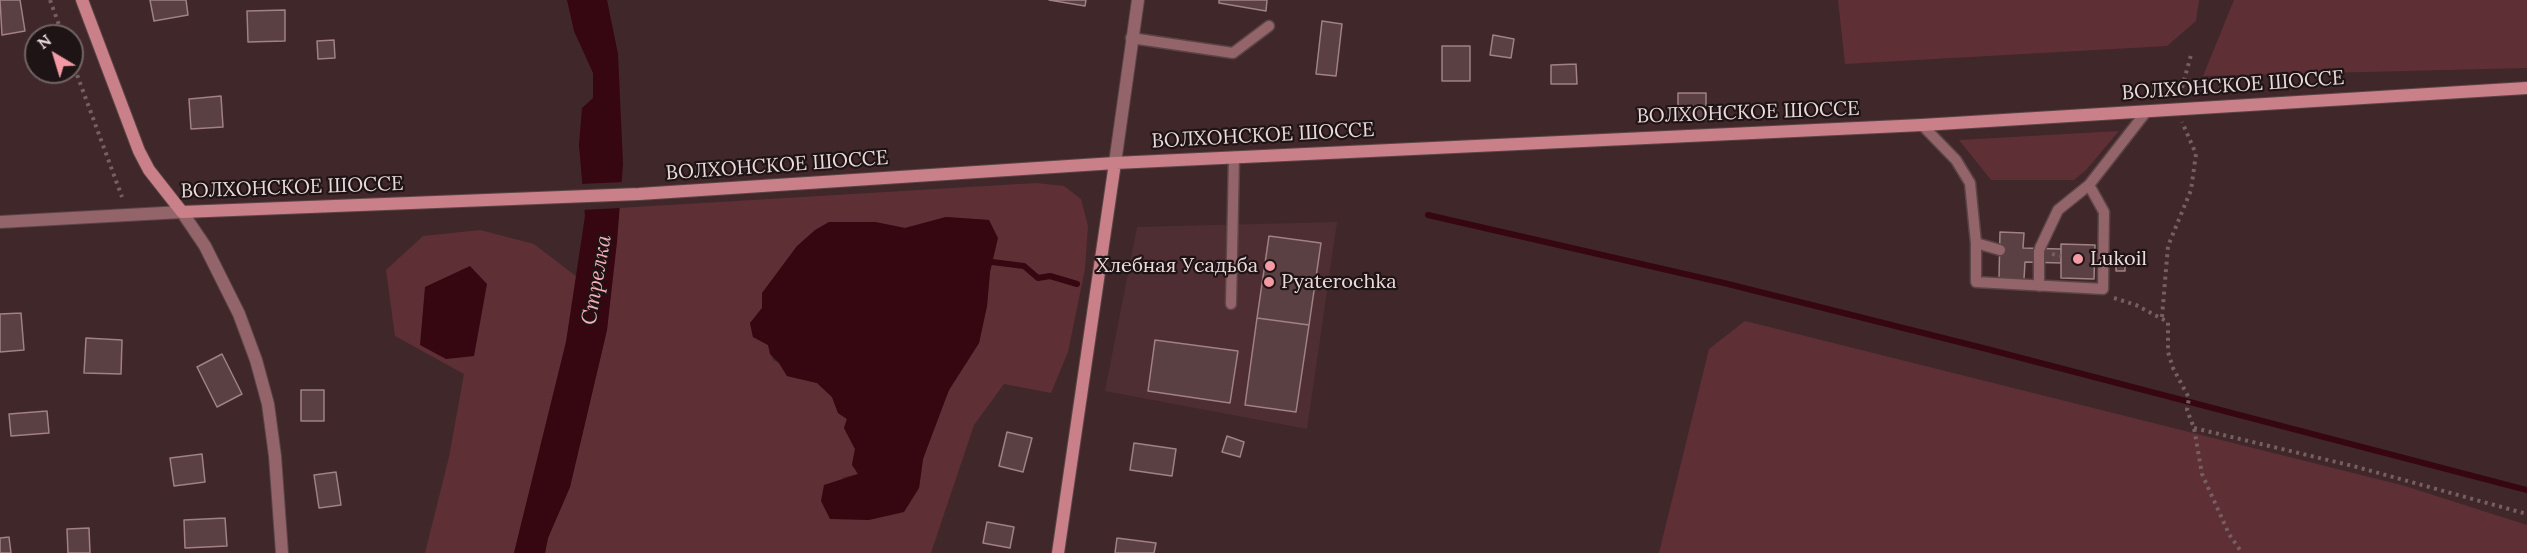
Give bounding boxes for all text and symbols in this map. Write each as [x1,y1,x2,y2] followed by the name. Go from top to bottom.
[24,24,84,84] north arrow
[33,30,55,53] text: N
[2121,66,2345,106] street label: ВОЛХОНСКОЕ ШОССЕ
[1636,97,1860,129] street label: ВОЛХОНСКОЕ ШОССЕ
[1151,118,1375,154] street label: ВОЛХОНСКОЕ ШОССЕ
[665,146,889,186] street label: ВОЛХОНСКОЕ ШОССЕ
[180,172,404,204] street label: ВОЛХОНСКОЕ ШОССЕ
[577,233,617,327] water label: Стрелка
[2090,247,2147,271] place label: Lukoil
[2071,252,2085,266] marker: Lukoil
[1096,254,1258,278] place label: Хлебная Усадьба
[1263,259,1277,273] marker: Хлебная Усадьба
[1281,270,1397,294] place label: Pyaterochka
[1262,275,1276,289] marker: Pyaterochka

